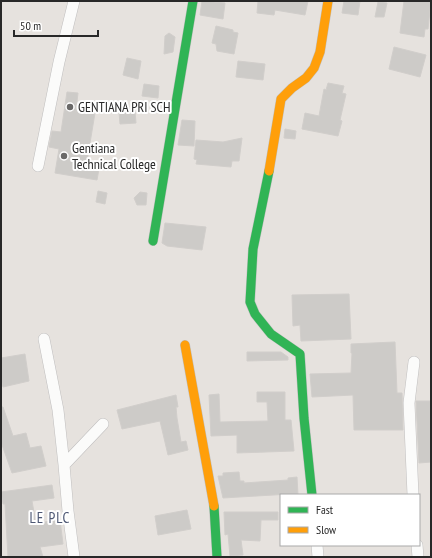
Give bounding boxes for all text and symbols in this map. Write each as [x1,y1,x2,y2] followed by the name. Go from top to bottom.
[14,12,98,38] scale bar
[20,18,41,33] text: 50 m
[78,98,170,116] place label: GENTIANA PRI SCH
[65,102,75,112] marker: GENTIANA PRI SCH
[72,139,156,173] place label: Gentiana Technical College
[59,151,69,161] marker: Gentiana Technical College
[280,494,420,546] legend
[316,502,334,517] text: Fast
[30,508,70,527] district label: LE PLC
[316,522,337,537] text: Slow

